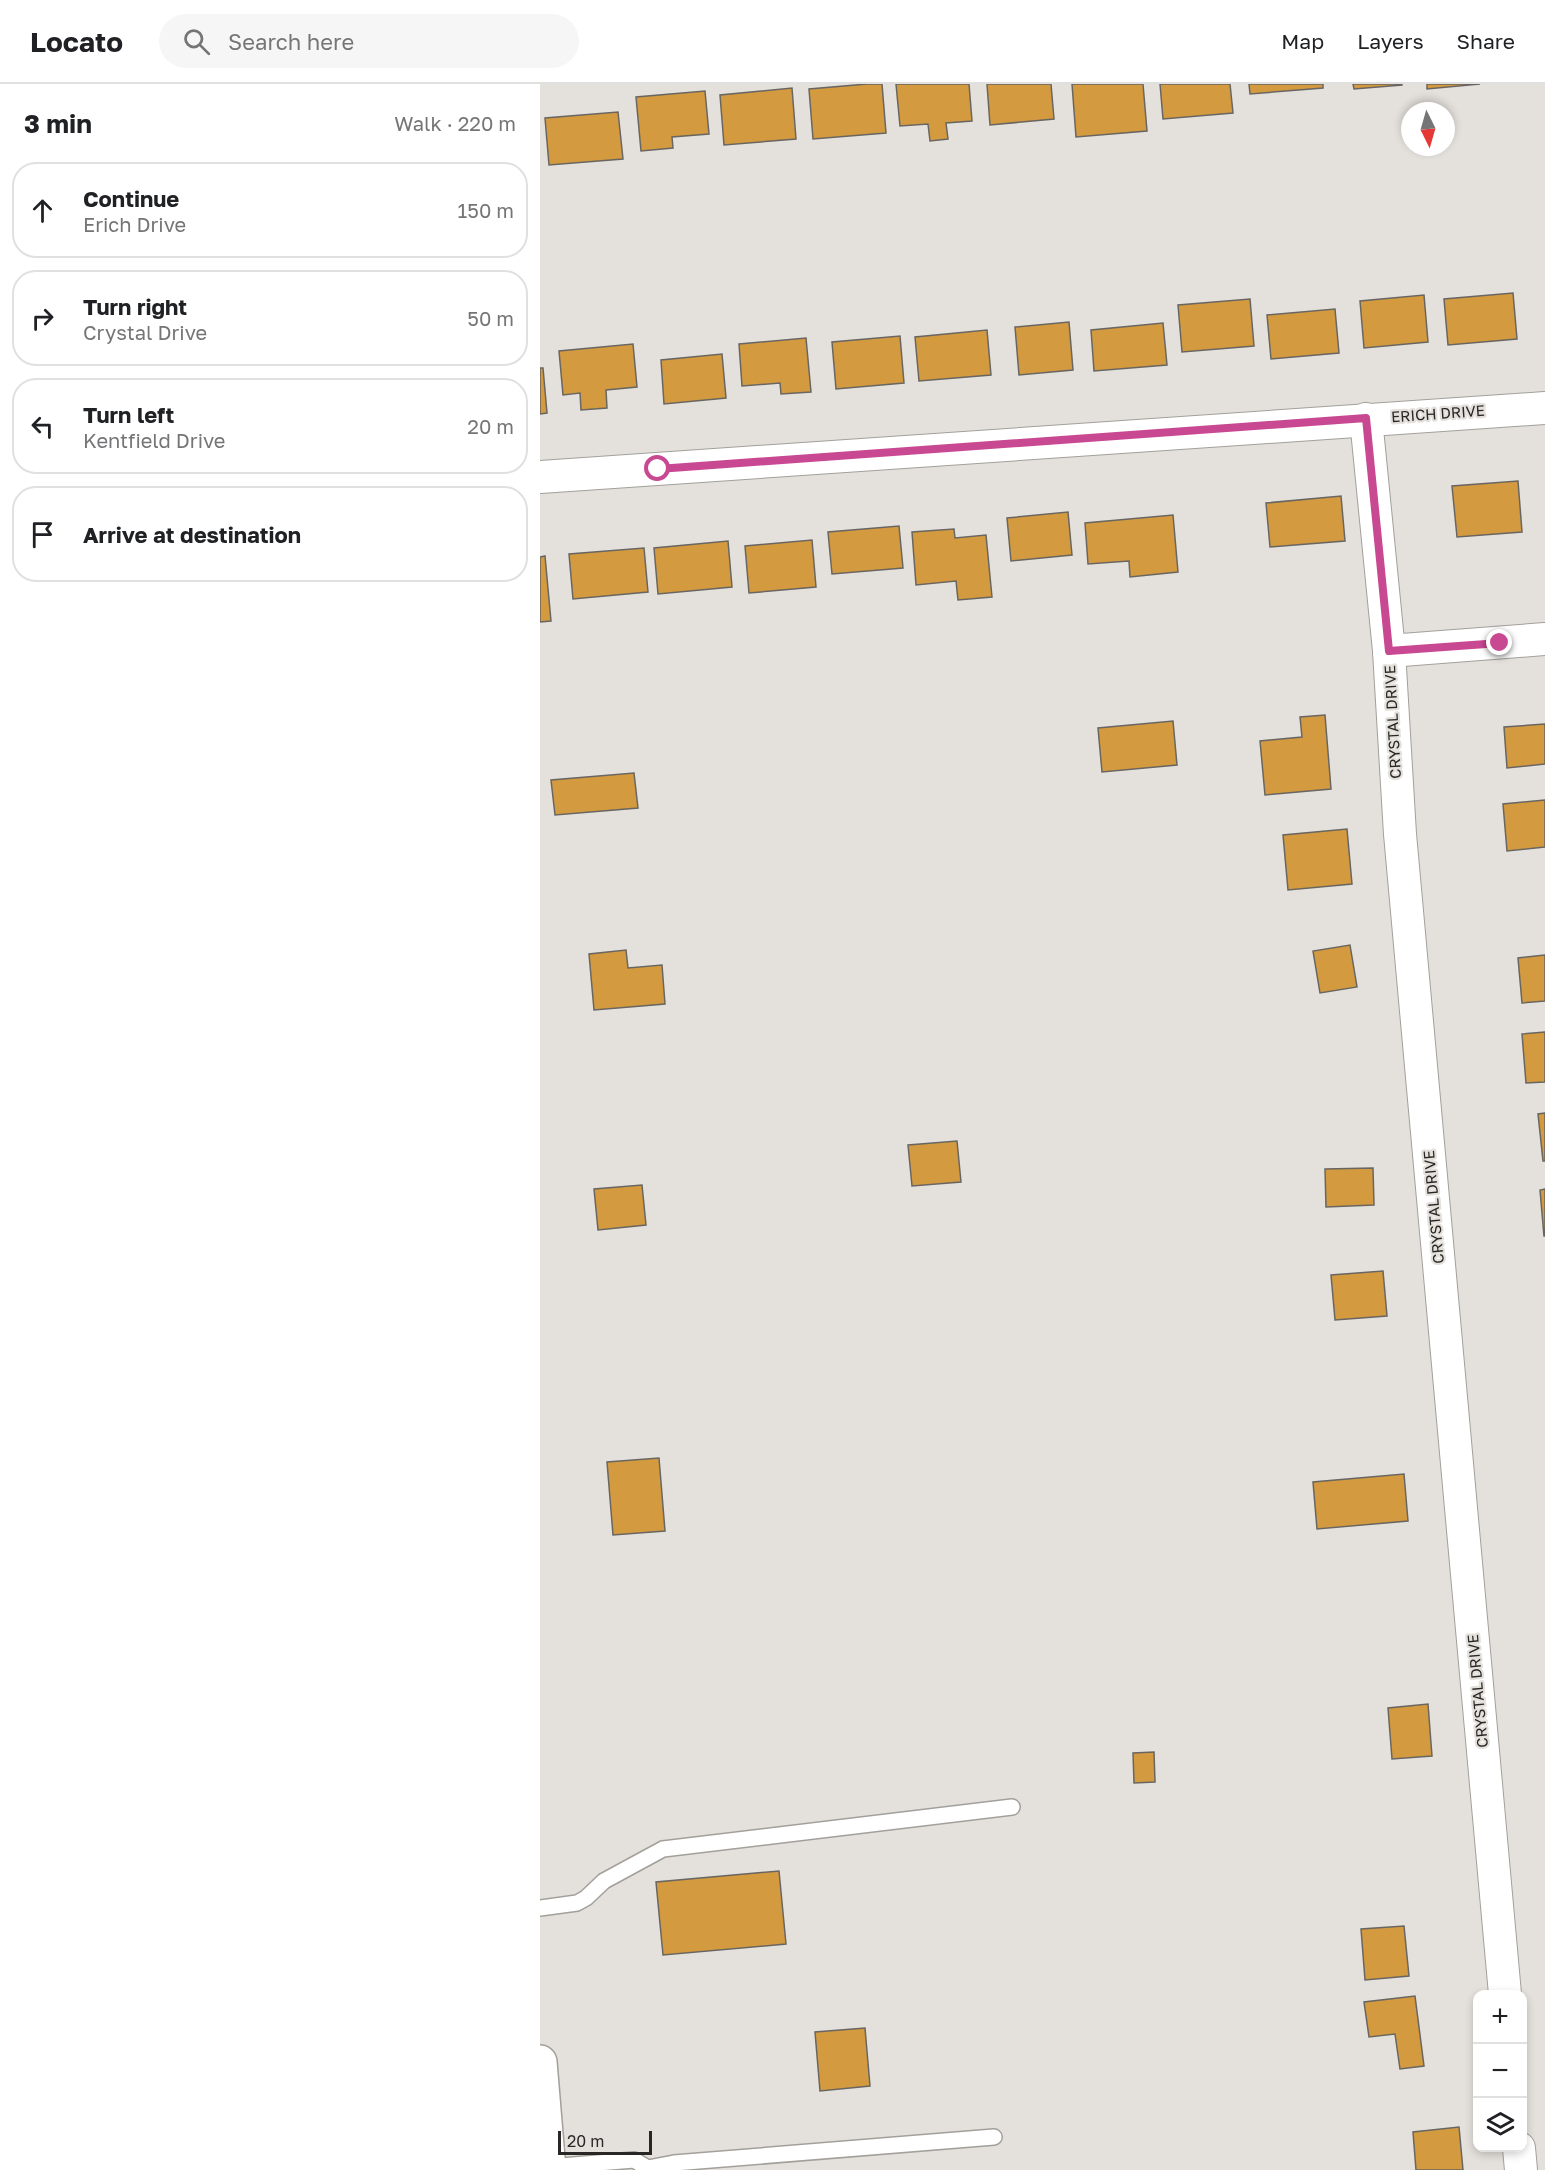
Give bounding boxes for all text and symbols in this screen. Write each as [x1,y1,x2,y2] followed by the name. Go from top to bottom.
[159,14,579,68] search box
[30,25,123,58] text: Locato
[180,25,213,58] icon: search
[228,28,354,55] text: Search here
[1281,28,1324,54] text: Map
[1357,28,1424,54] text: Layers
[1457,28,1515,54] text: Share
[1401,102,1455,156] north arrow
[24,108,92,139] text: 3 min
[394,111,516,135] text: Walk · 220 m
[83,185,179,212] text: Continue
[26,194,59,227] icon: ahead
[458,198,514,222] text: 150 m
[83,212,186,236] text: Erich Drive
[83,293,187,320] text: Turn right
[26,302,59,335] icon: right
[467,306,514,330] text: 50 m
[83,320,207,344] text: Crystal Drive
[83,401,174,428] text: Turn left
[1390,401,1485,425] street label: ERICH DRIVE
[26,410,59,443] icon: left
[467,414,514,438] text: 20 m
[83,428,225,452] text: Kentfield Drive
[644,455,670,481] route start
[26,518,59,551] icon: arrive
[83,521,301,548] text: Arrive at destination
[1486,629,1512,655] route end
[1380,665,1404,779] street label: CRYSTAL DRIVE
[1419,1150,1447,1265] street label: CRYSTAL DRIVE
[1463,1634,1491,1749] street label: CRYSTAL DRIVE
[1473,1990,1527,2152] map controls
[1473,1990,1527,2044] button: +
[1473,2044,1527,2098] button: −
[1473,2098,1527,2152] button: layers
[558,2128,652,2156] scale bar
[567,2131,604,2151] text: 20 m

